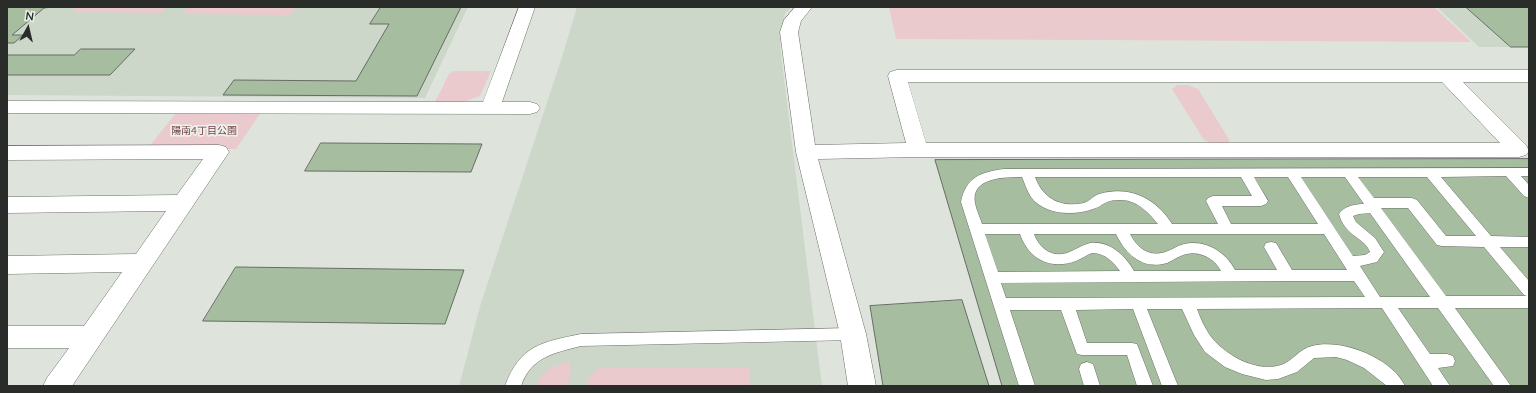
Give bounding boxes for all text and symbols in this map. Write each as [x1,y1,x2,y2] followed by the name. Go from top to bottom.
[8,8,48,48] north arrow
[25,9,35,23] text: N
[171,125,237,137] park label: 陽南4丁目公園

